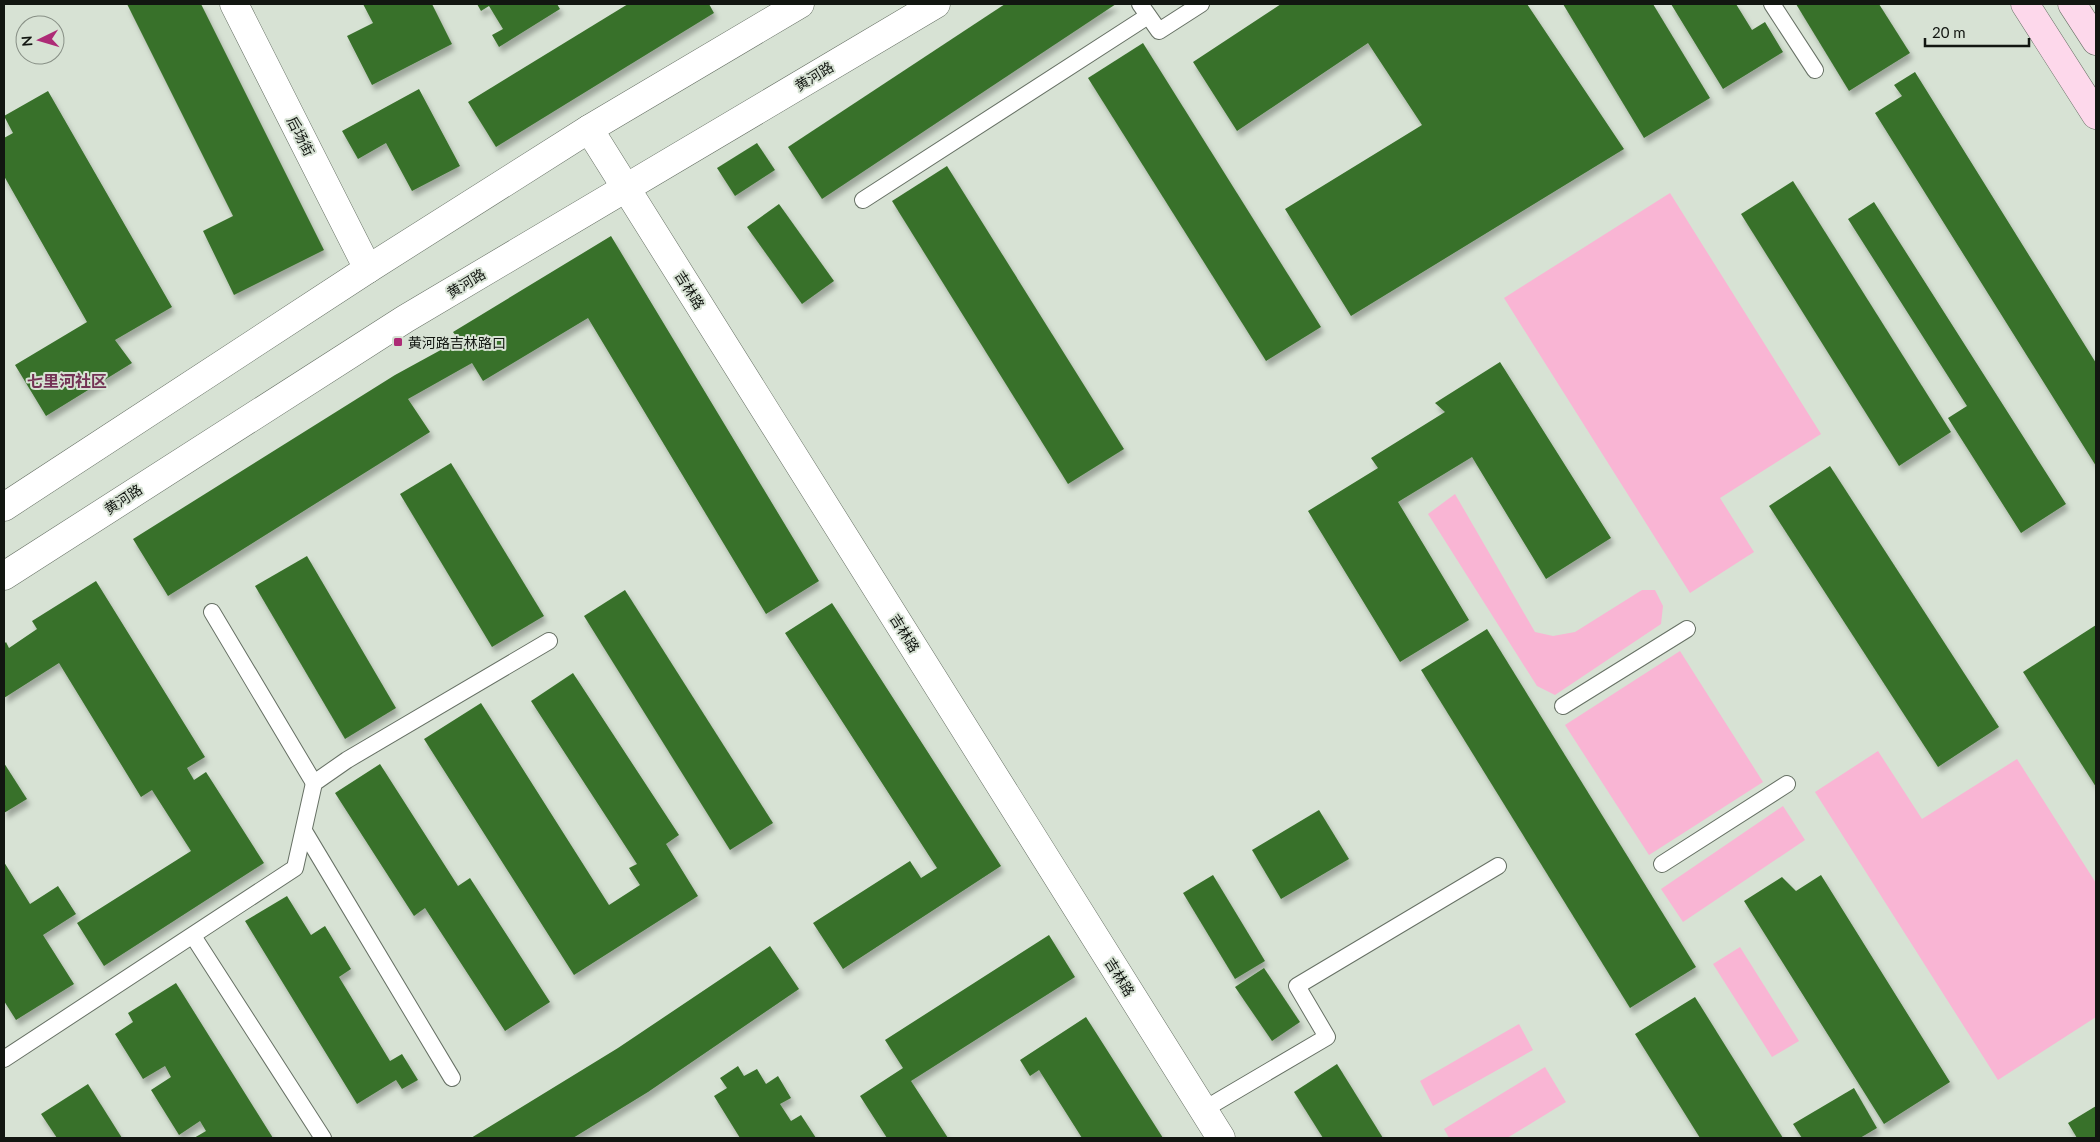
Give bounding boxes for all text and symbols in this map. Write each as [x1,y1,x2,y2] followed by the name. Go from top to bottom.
[15,15,65,65] north arrow
[1925,15,2029,47] scale bar
[1932,23,1966,41] text: 20 m
[18,35,35,47] text: N
[792,58,836,94] street label: 黄河路
[284,113,318,159] street label: 后场街
[444,265,488,301] street label: 黄河路
[672,268,708,312] street label: 吉林路
[408,334,506,351] place label: 黄河路吉林路口
[392,336,404,348] marker: 黄河路吉林路口
[27,371,107,390] district label: 七里河社区
[101,480,145,518] street label: 黄河路
[887,611,923,655] street label: 吉林路
[1102,955,1138,999] street label: 吉林路

